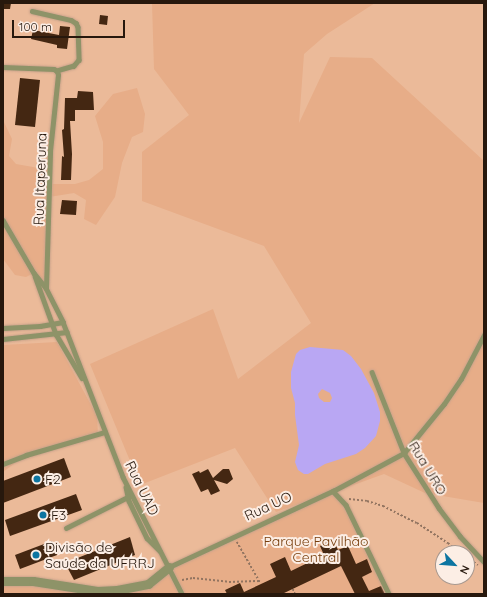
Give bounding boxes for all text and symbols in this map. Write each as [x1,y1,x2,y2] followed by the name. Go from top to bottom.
[14,12,127,38] scale bar
[19,19,52,34] text: 100 m
[30,132,50,226] street label: Rua Itaperuna
[405,438,451,498] street label: Rua URO
[122,458,162,518] street label: Rua UAD
[45,471,61,487] place label: F2
[32,474,42,484] marker: F2
[242,488,294,524] street label: Rua UO
[51,507,66,523] place label: F3
[38,510,48,520] marker: F3
[263,533,369,566] park label: Parque Pavilhão Central
[45,539,155,572] place label: Divisão de Saúde da UFRRJ
[435,545,475,585] north arrow
[30,549,42,561] marker: Divisão de Saúde da UFRRJ
[457,563,473,577] text: N

